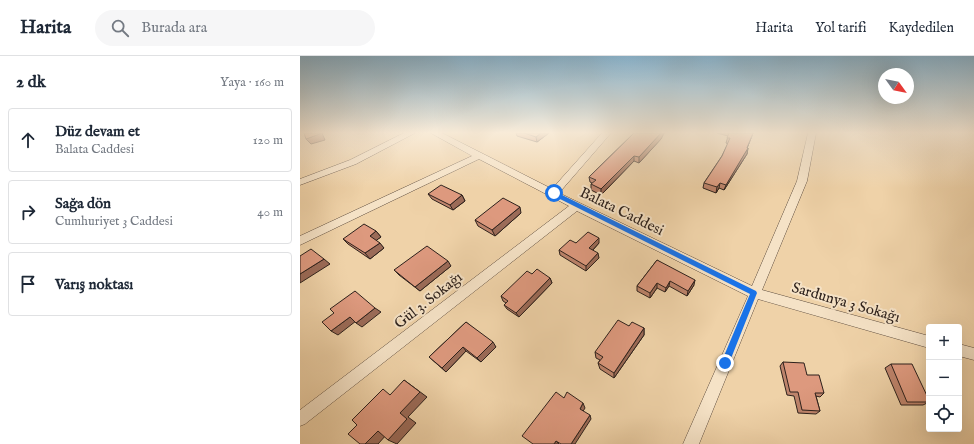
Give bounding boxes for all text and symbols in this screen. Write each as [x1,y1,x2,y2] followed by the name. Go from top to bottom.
[95,10,375,46] search box
[20,16,71,40] text: Harita
[109,17,131,39] icon: search
[141,18,207,37] text: Burada ara
[755,19,793,37] text: Harita
[815,19,867,37] text: Yol tarifi
[889,19,954,37] text: Kaydedilen
[878,68,914,104] north arrow
[16,72,46,93] text: 2 dk
[220,74,284,91] text: Yaya · 160 m
[55,122,140,141] text: Düz devam et
[17,129,39,151] icon: ahead
[253,132,283,149] text: 120 m
[55,141,134,158] text: Balata Caddesi
[577,183,667,240] street label: Balata Caddesi
[545,184,563,202] route start
[55,194,111,213] text: Sağa dön
[17,201,39,223] icon: right
[257,204,283,221] text: 40 m
[55,213,173,230] text: Cumhuriyet 3 Caddesi
[390,268,466,333] street label: Gül 3. Sokağı
[17,273,39,295] icon: arrive
[55,275,133,294] text: Varış noktası
[790,278,902,327] street label: Sardunya 3 Sokağı
[926,324,962,432] map controls
[926,324,962,360] button: +
[716,354,734,372] route end
[926,360,962,396] button: −
[926,396,962,432] button: locate

